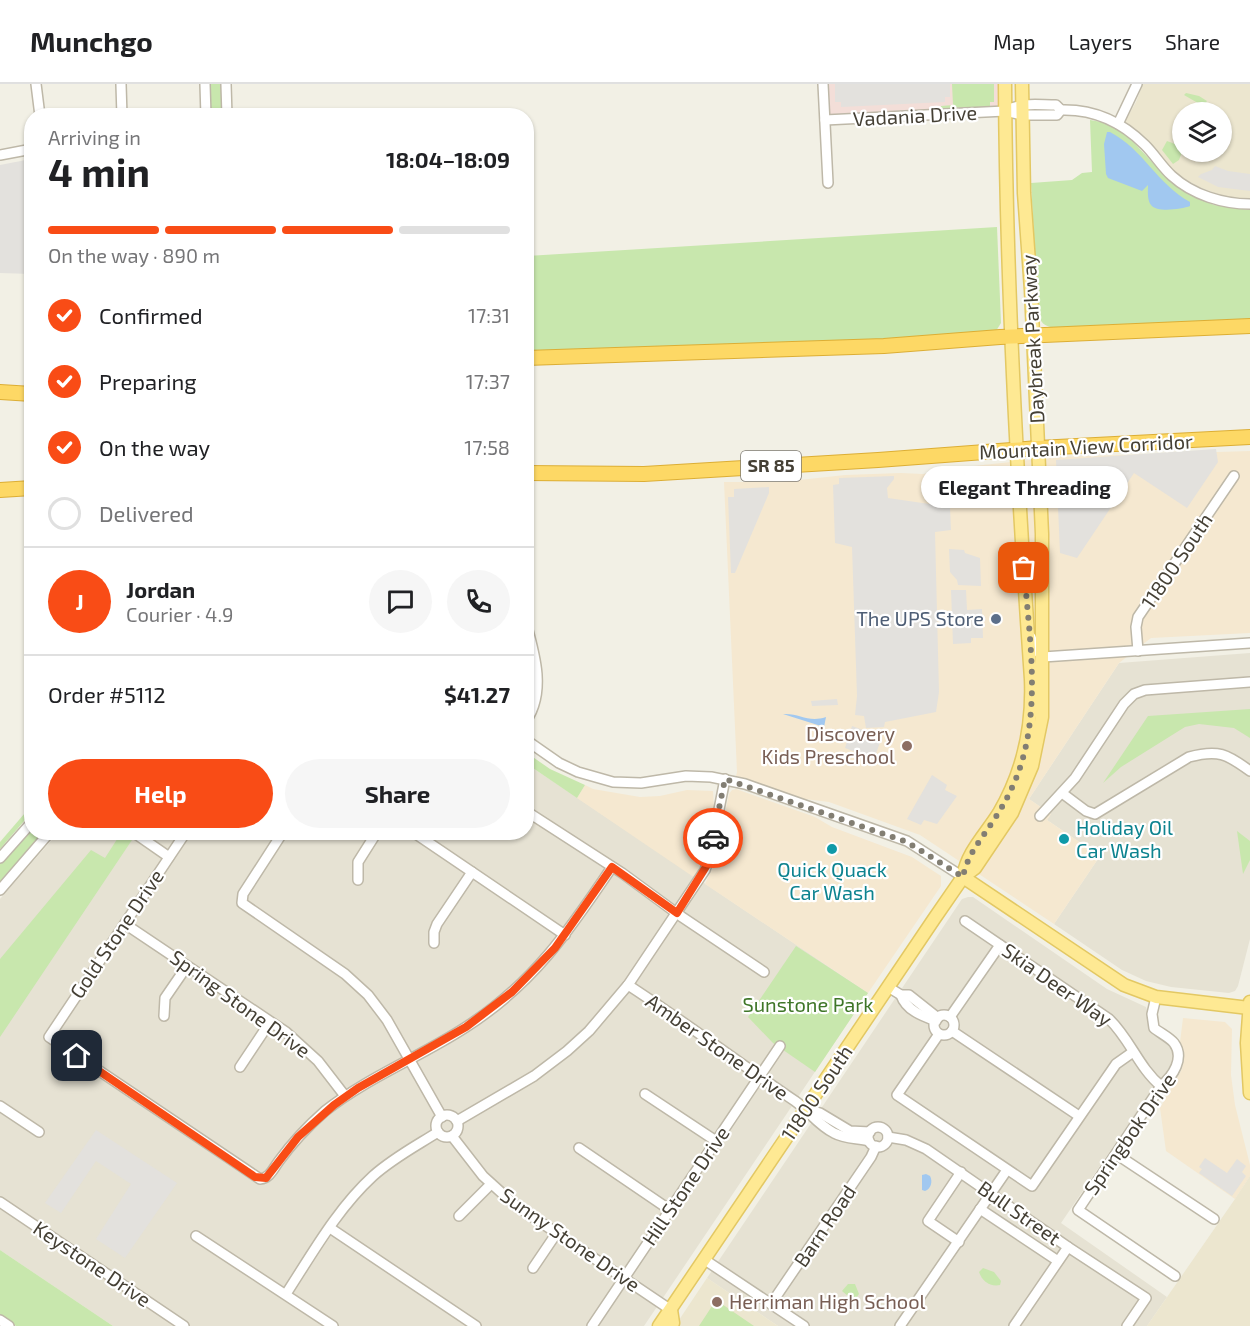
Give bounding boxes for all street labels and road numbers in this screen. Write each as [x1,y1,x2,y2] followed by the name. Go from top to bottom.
[852,100,978,130] street label: Vadania Drive
[1016,254,1048,424] street label: Daybreak Parkway
[978,428,1193,464] street label: Mountain View Corridor
[741,451,801,481] road number: SR 85
[1136,508,1217,613] street label: 11800 South
[64,864,168,1002] street label: Gold Stone Drive
[998,937,1117,1031] street label: Skia Deer Way
[166,944,315,1062] street label: Spring Stone Drive
[642,988,793,1104] street label: Amber Stone Drive
[776,1040,857,1145] street label: 11800 South
[1078,1068,1180,1199] street label: Springbok Drive
[636,1121,734,1250] street label: Hill Stone Drive
[974,1175,1066,1250] street label: Bull Street
[788,1180,860,1271] street label: Barn Road
[496,1182,645,1296] street label: Sunny Stone Drive
[29,1215,156,1311] street label: Keystone Drive

